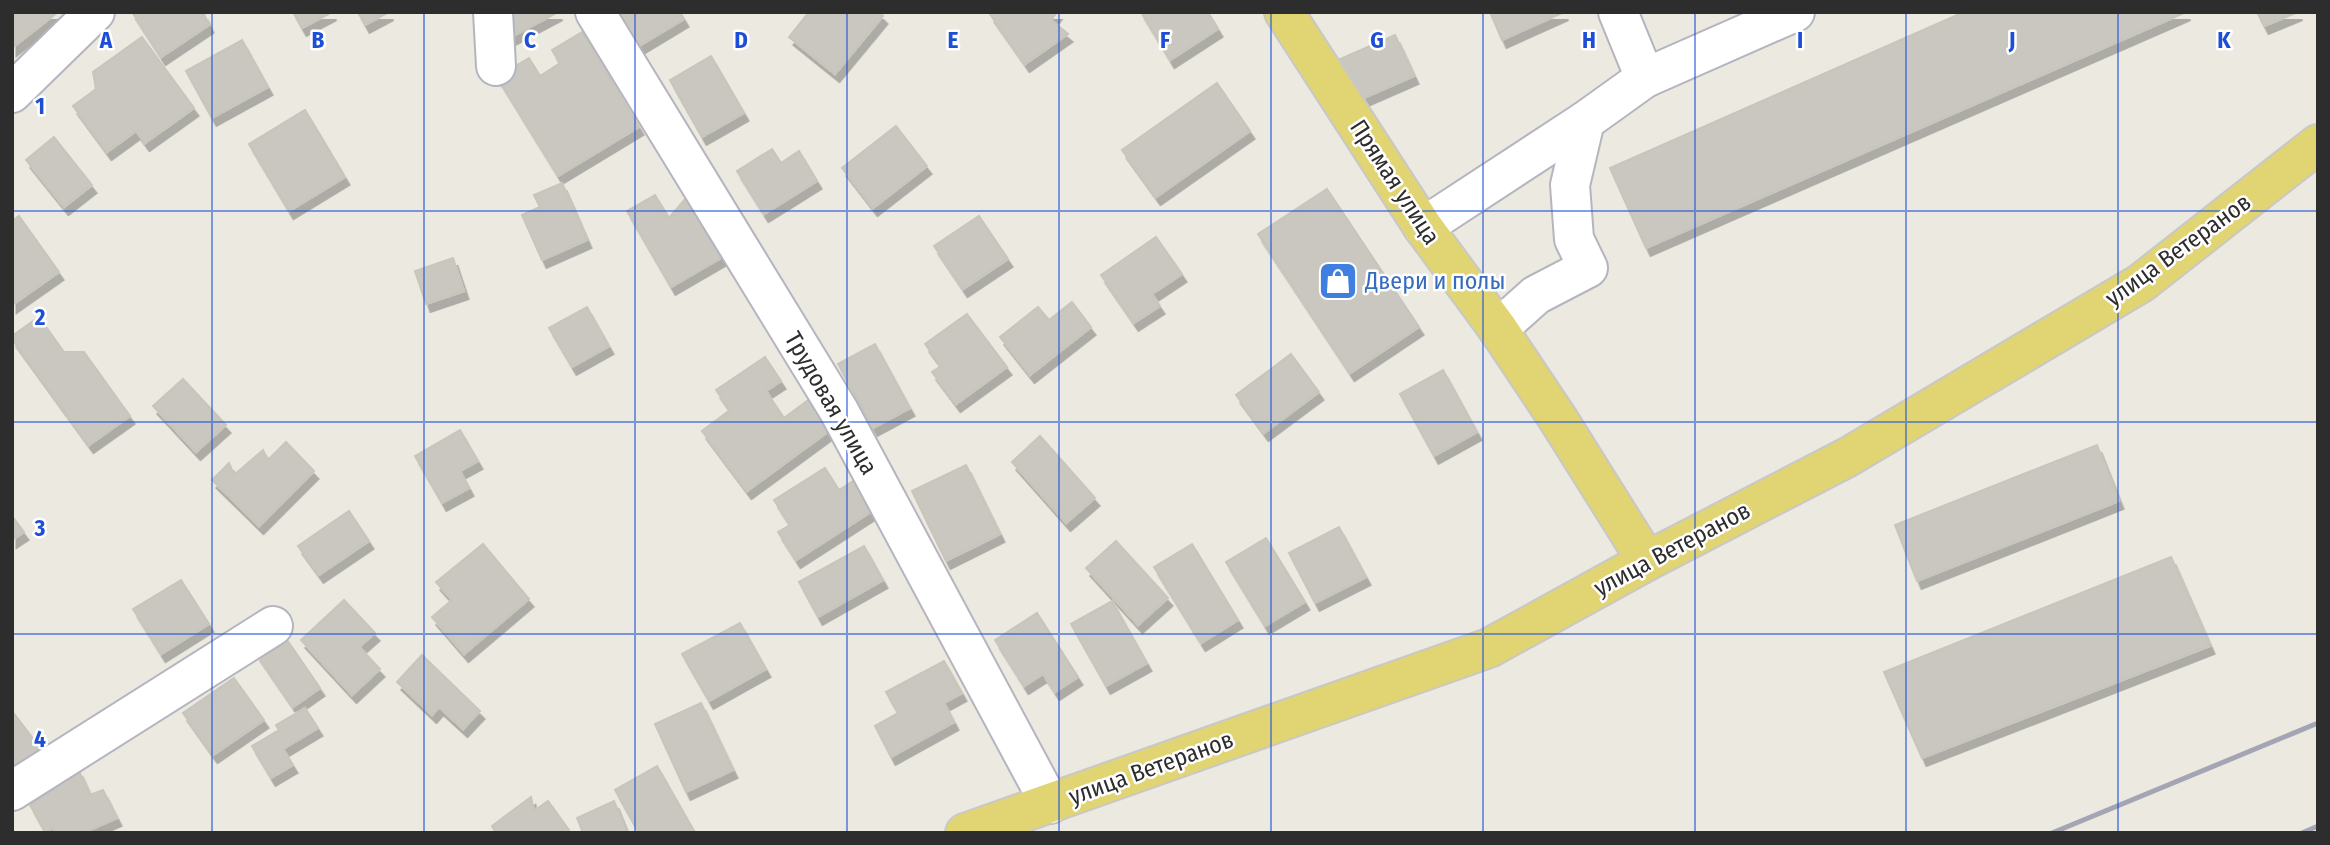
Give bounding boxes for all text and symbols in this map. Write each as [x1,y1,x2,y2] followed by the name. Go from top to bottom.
[99,26,113,54] text: A
[312,26,325,54] text: B
[524,26,536,54] text: C
[734,26,748,54] text: D
[948,26,959,54] text: E
[1160,26,1170,54] text: F
[1370,26,1384,54] text: G
[1582,26,1596,54] text: H
[1797,26,1803,54] text: I
[2008,26,2015,54] text: J
[2217,26,2231,54] text: K
[35,92,45,120] text: 1
[1344,114,1446,250] street label: Прямая улица
[2100,188,2256,312] street label: улица Ветеранов
[1317,260,1359,302] shop icon: Двери и полы
[1364,267,1505,295] place label: Двери и полы
[34,303,46,331] text: 2
[779,327,883,479] street label: Трудовая улица
[1589,496,1755,602] street label: улица Ветеранов
[34,514,46,542] text: 3
[34,725,46,753] text: 4
[1065,725,1237,811] street label: улица Ветеранов

